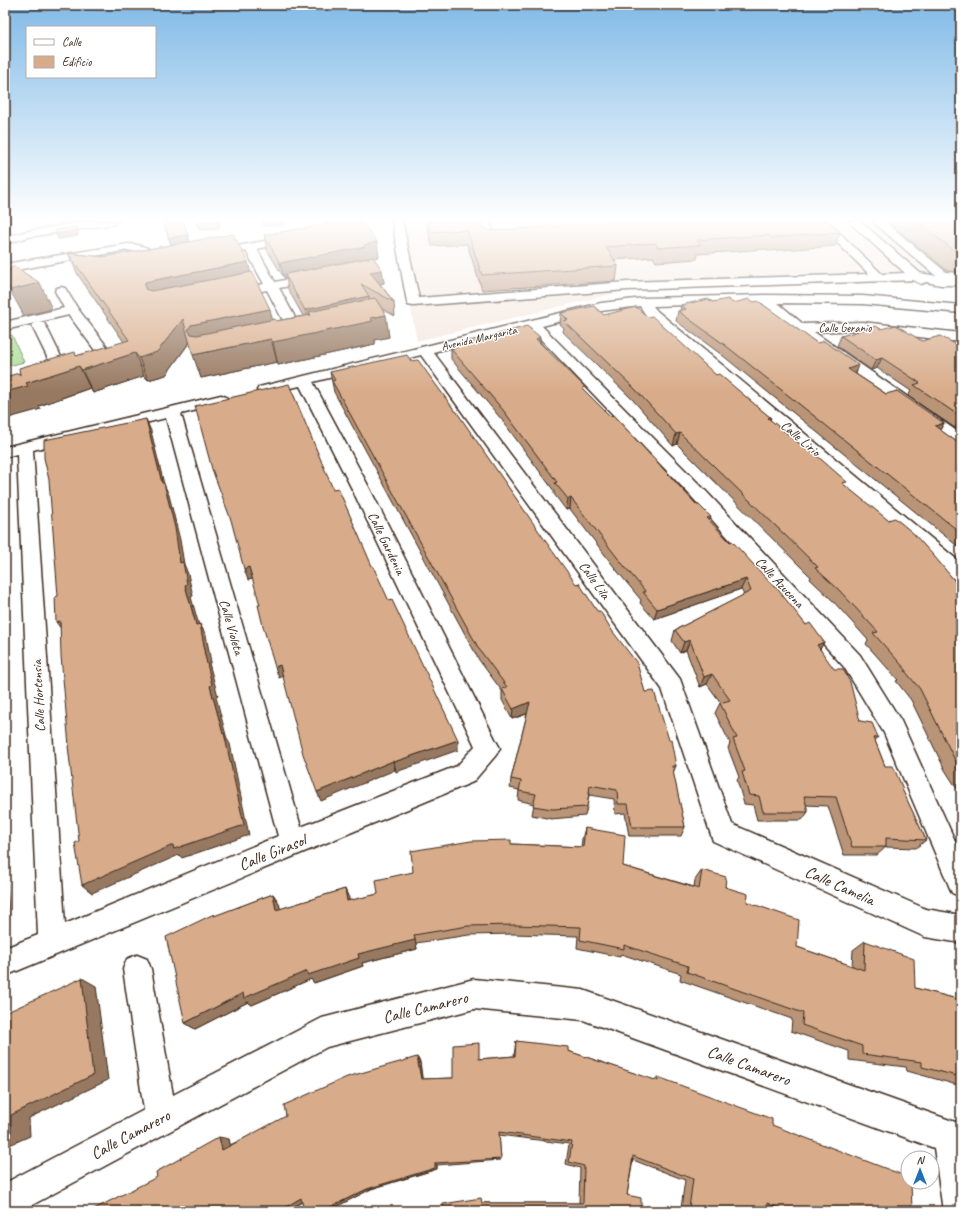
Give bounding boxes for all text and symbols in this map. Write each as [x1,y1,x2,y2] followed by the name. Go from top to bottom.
[26,26,156,78] legend
[62,34,82,50] text: Calle
[62,54,92,70] text: Edificio
[818,320,872,336] street label: Calle Geranio
[440,321,519,354] street label: Avenida Margarita
[777,417,826,461] street label: Calle Lirio
[364,509,410,579] street label: Calle Gardenia
[752,553,808,612] street label: Calle Azucena
[575,558,614,603] street label: Calle Lila
[215,597,248,658] street label: Calle Violeta
[28,658,49,732] street label: Calle Hortensia
[235,828,312,875] street label: Calle Girasol
[802,861,880,911] street label: Calle Camelia
[381,987,471,1028] street label: Calle Camarero
[704,1041,794,1091] street label: Calle Camarero
[87,1104,174,1164] street label: Calle Camarero
[900,1150,940,1190] north arrow
[917,1153,926,1167] text: N

